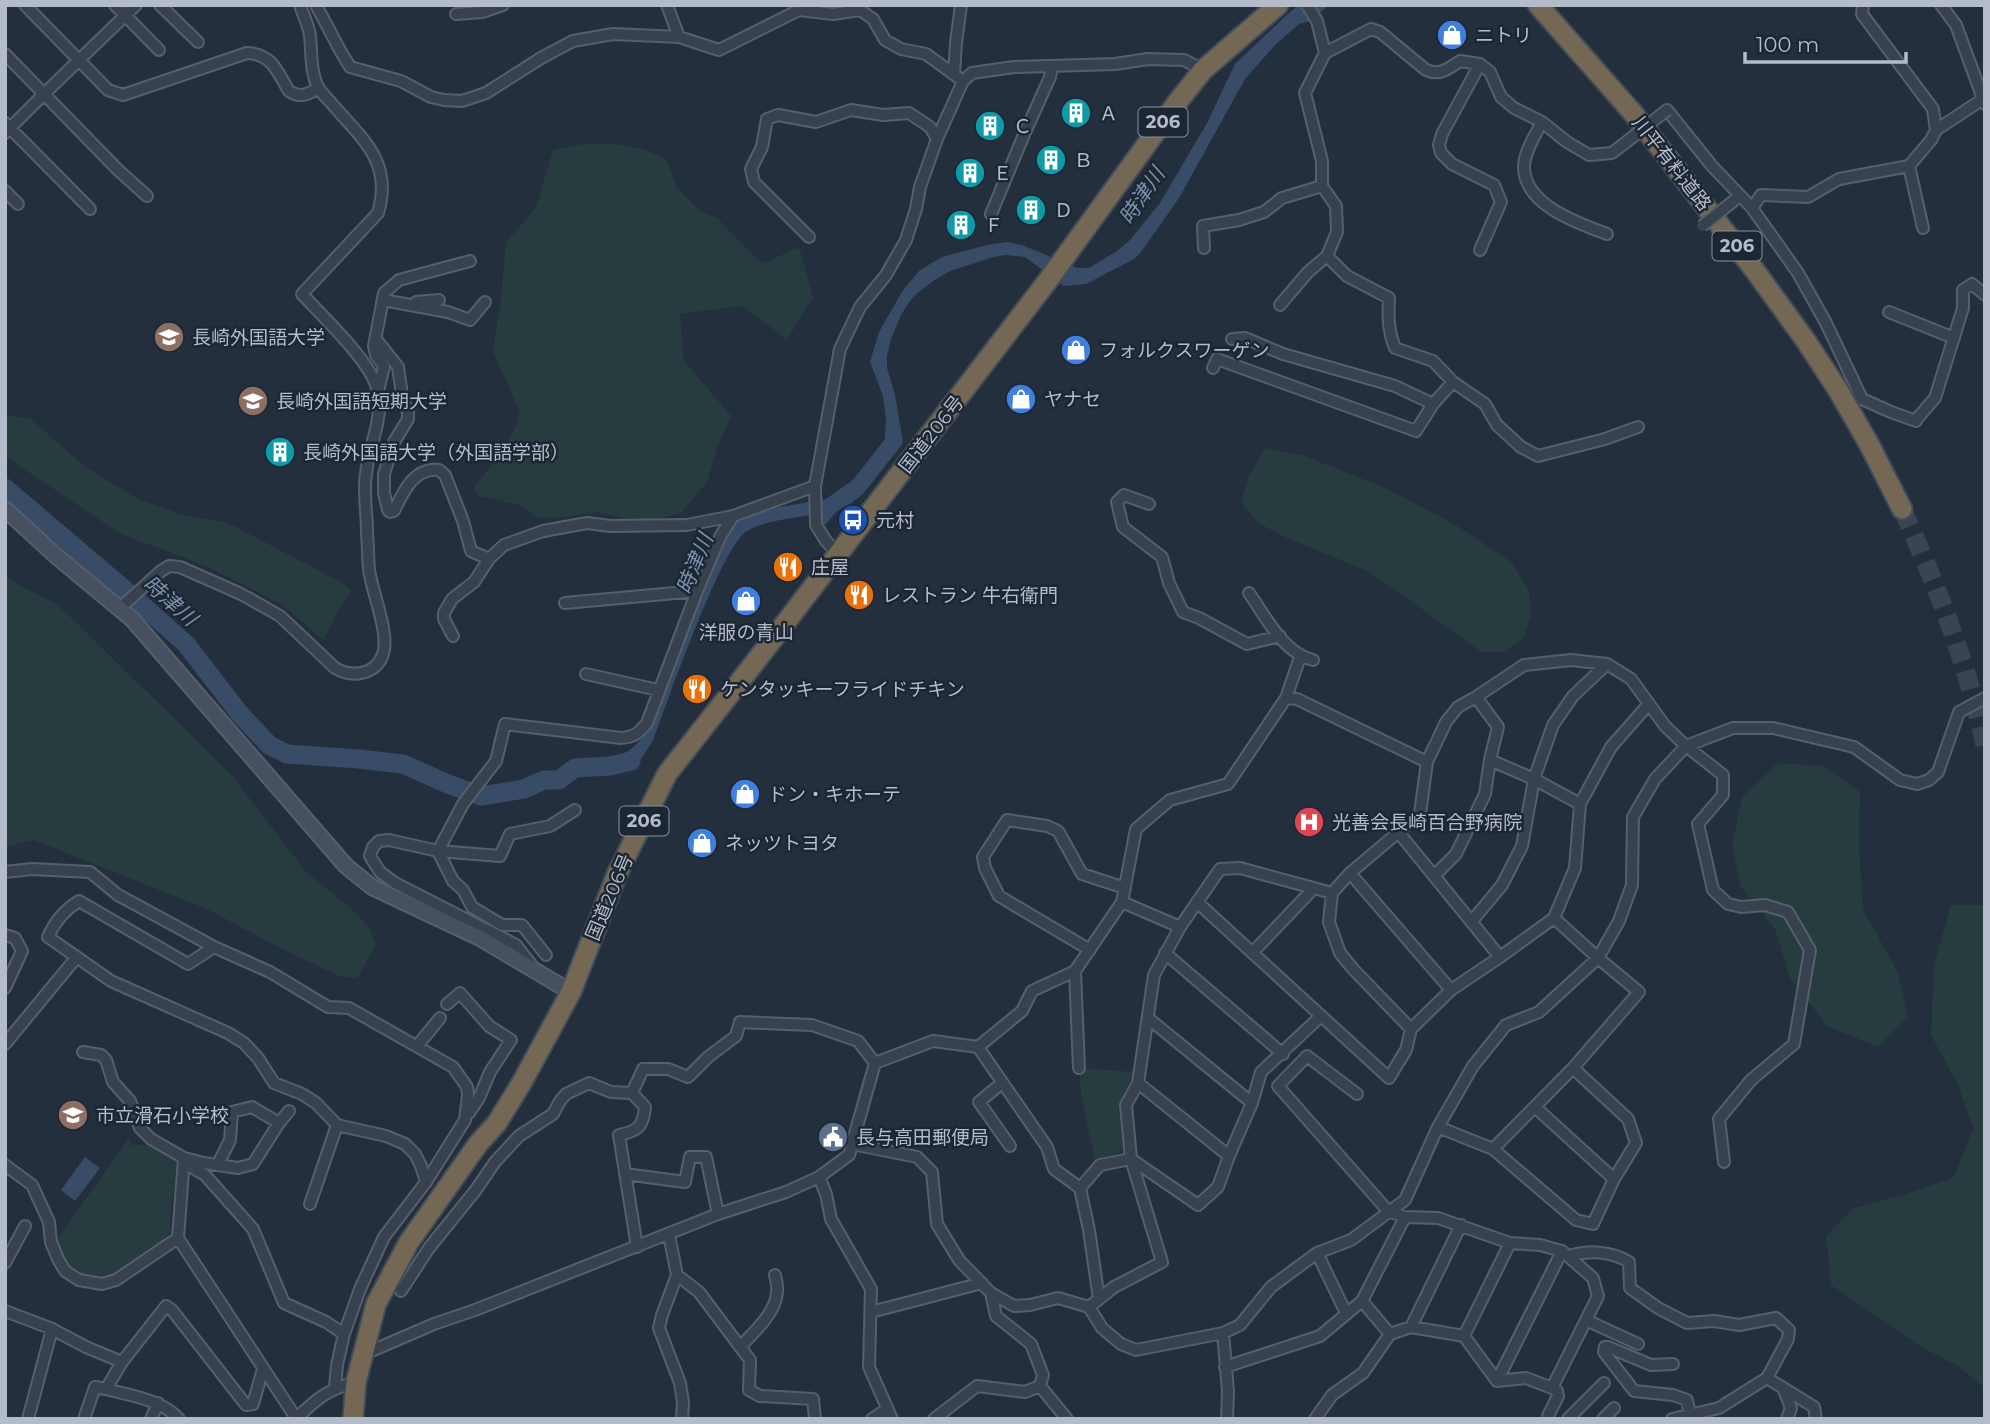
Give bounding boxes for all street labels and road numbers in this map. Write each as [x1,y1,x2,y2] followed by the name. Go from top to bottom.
[1138,107,1188,136] road number: 206
[1627,111,1716,215] street label: 川平有料道路
[1712,232,1762,260] road number: 206
[894,391,969,478] street label: 国道206号
[620,806,668,836] road number: 206
[581,850,638,944] street label: 国道206号

